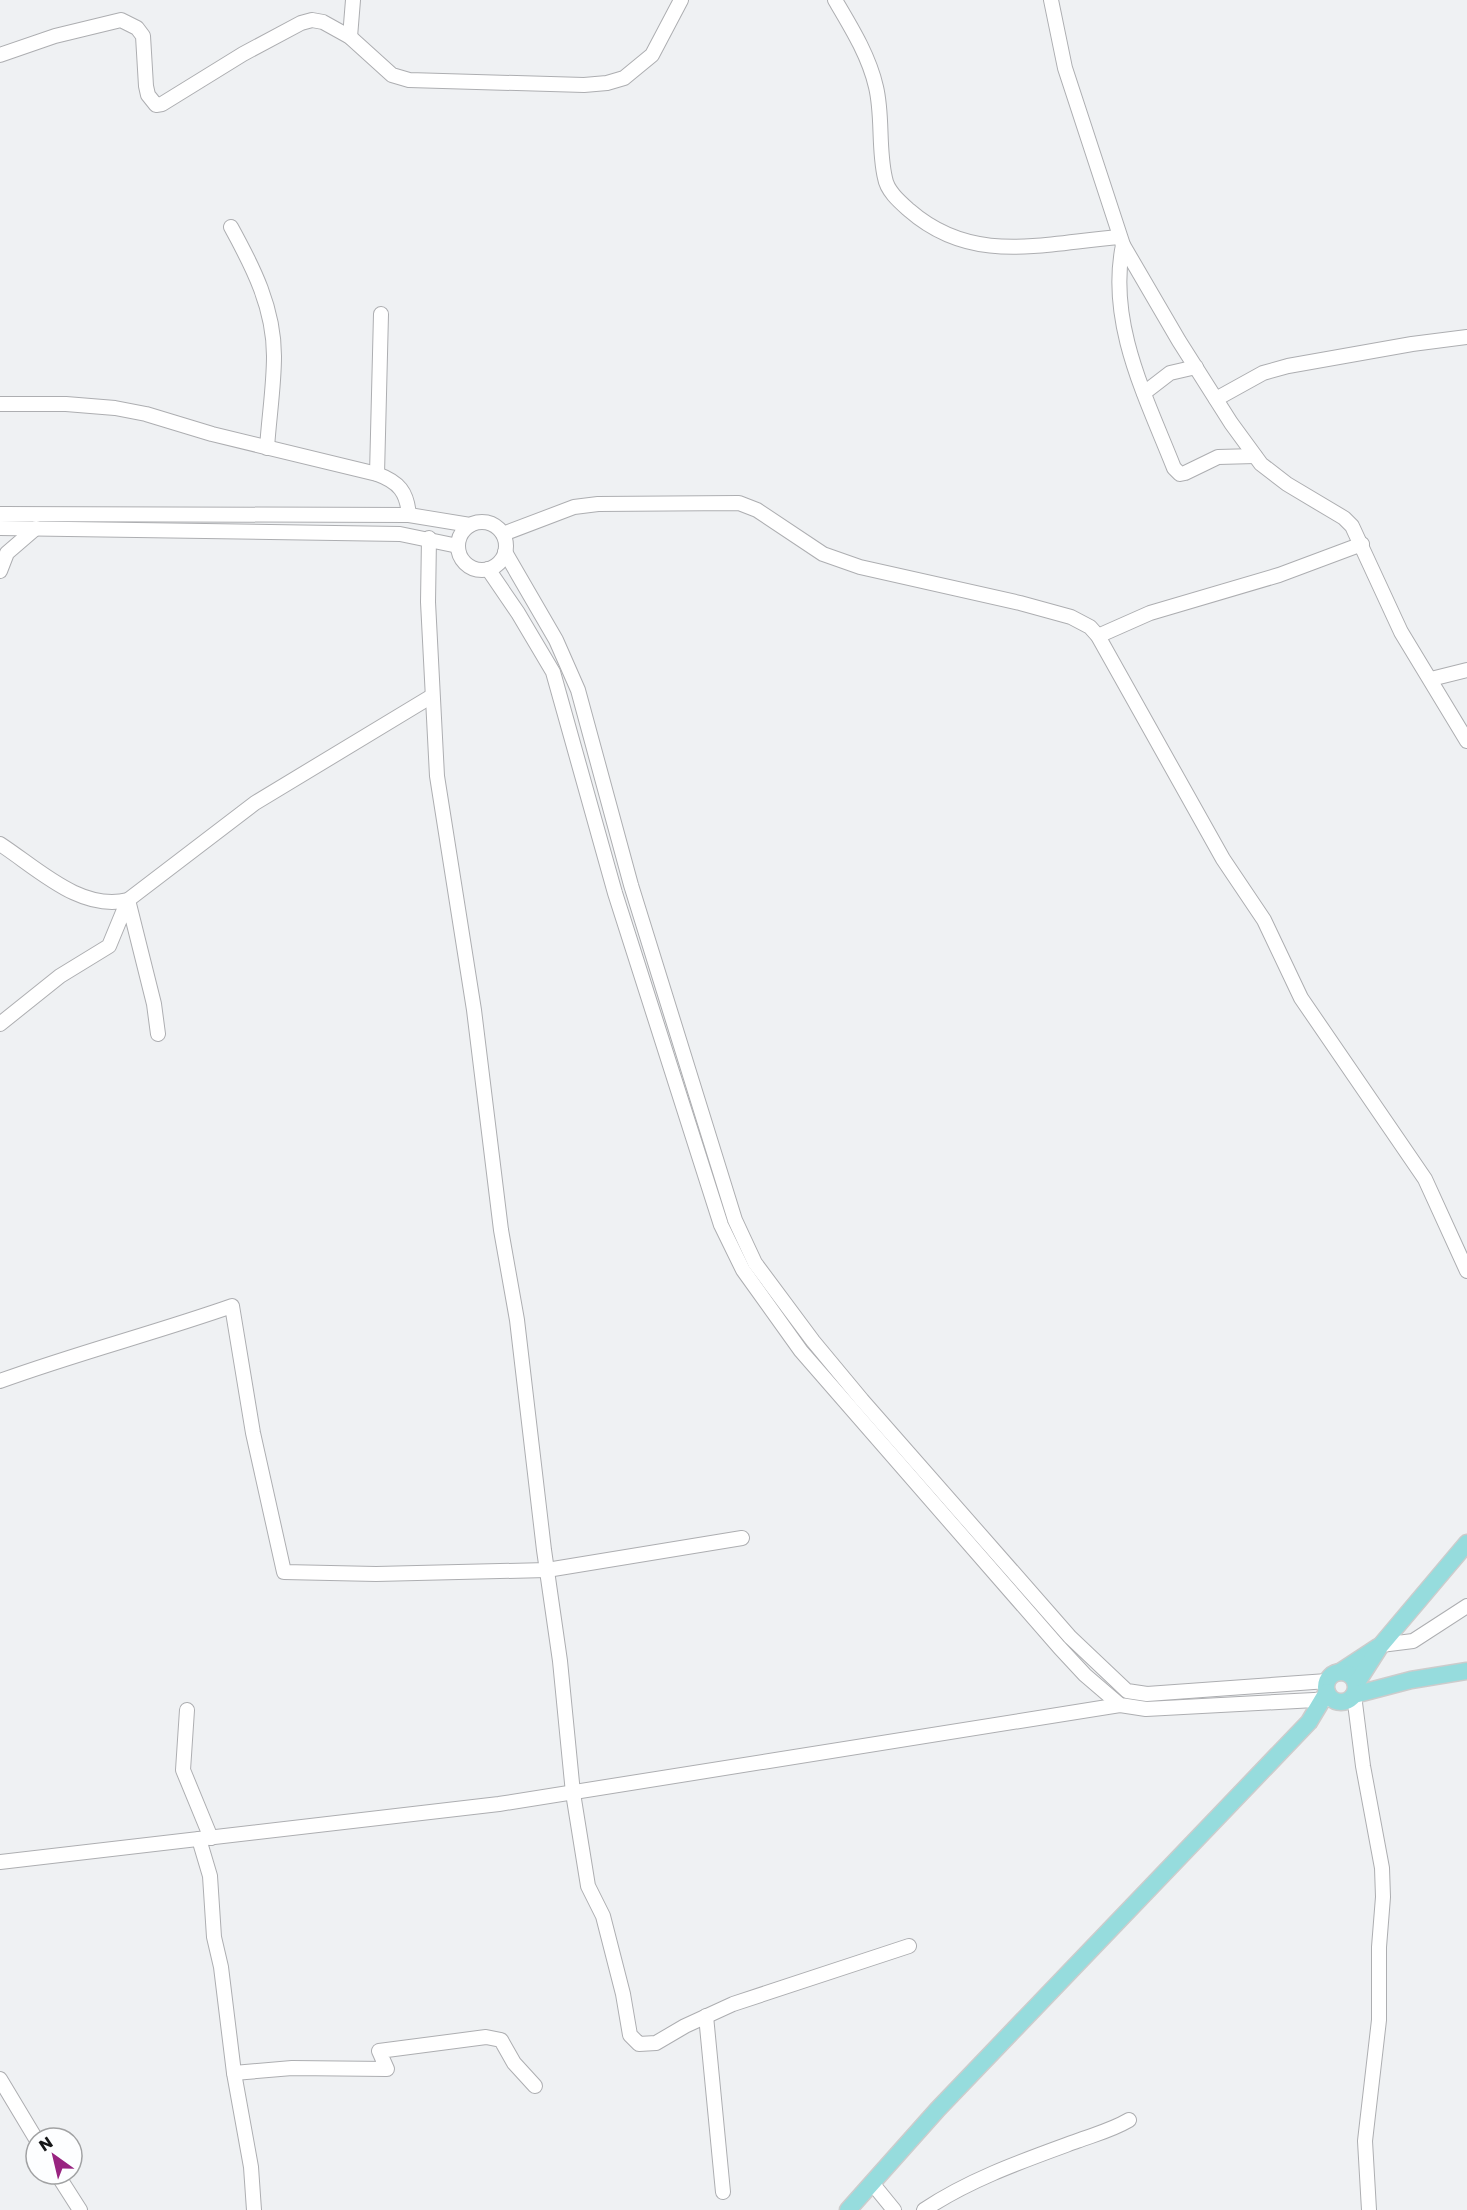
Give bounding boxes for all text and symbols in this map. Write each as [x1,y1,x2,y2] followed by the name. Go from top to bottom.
[24,2126,84,2186] north arrow
[34,2131,57,2157] text: N

